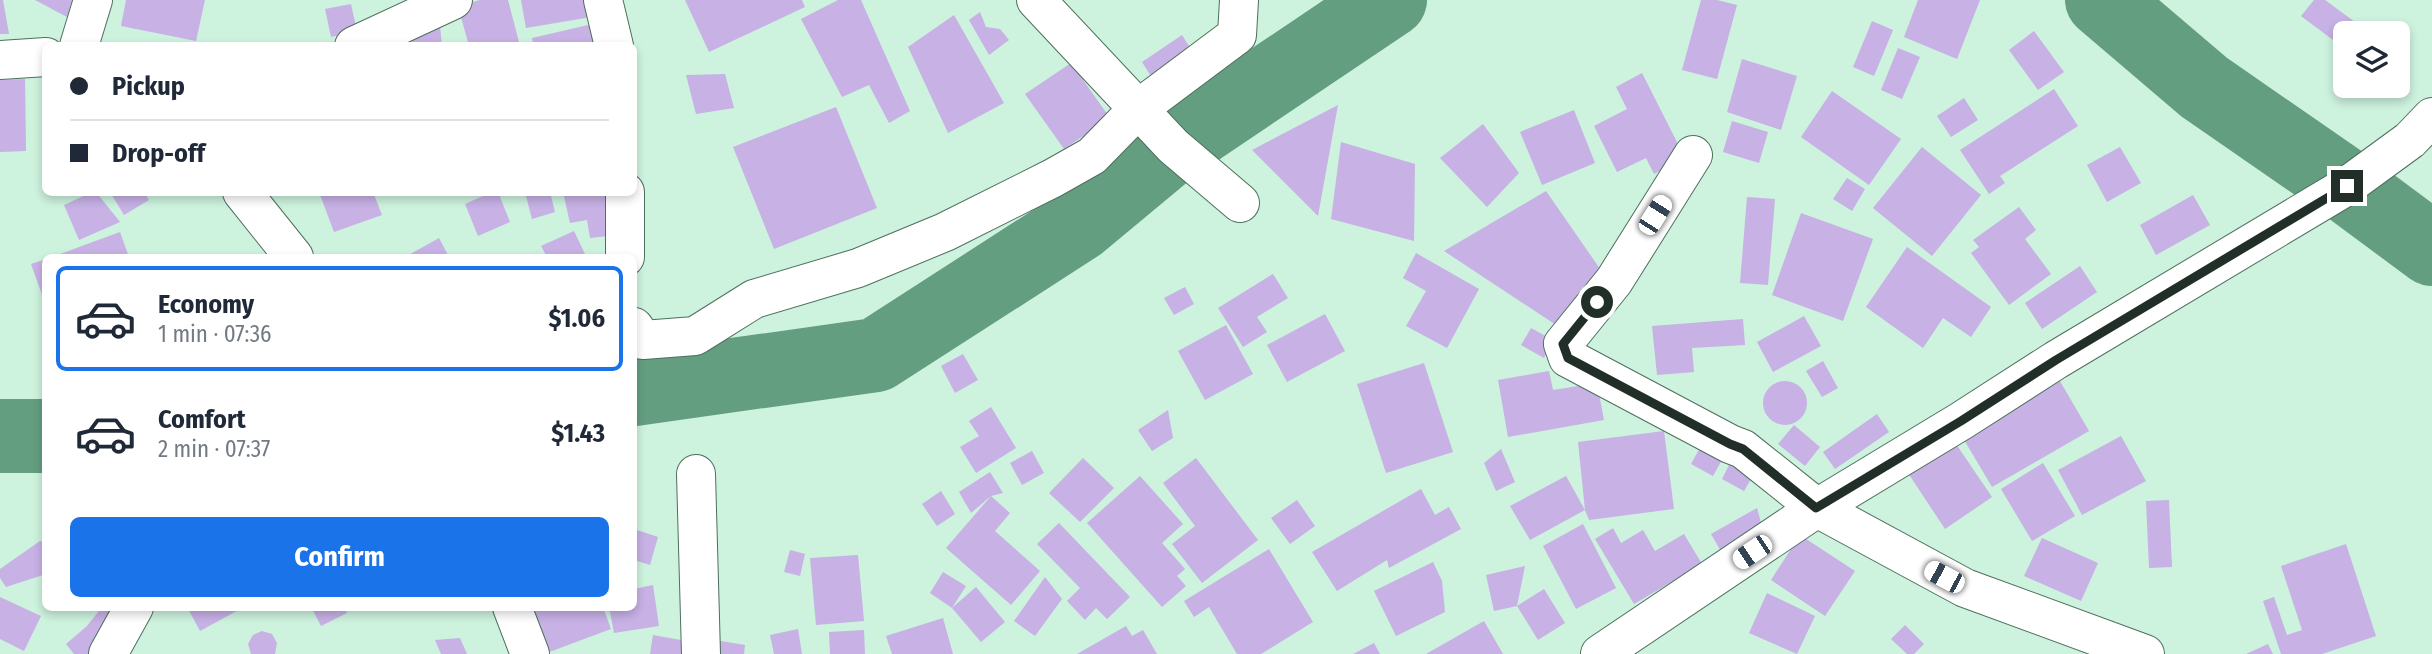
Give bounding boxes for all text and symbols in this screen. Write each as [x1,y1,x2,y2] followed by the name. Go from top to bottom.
[2333,21,2410,98] map controls
[2333,21,2410,98] button: layers
[112,71,185,102] text: Pickup
[112,138,205,169] text: Drop-off
[2331,170,2363,202] route end
[1635,192,1676,238] car
[1581,286,1613,318] route start
[74,287,137,350] icon: car
[158,289,254,320] text: Economy
[549,303,605,334] text: $1.06
[158,320,271,348] text: 1 min · 07:36
[74,402,137,465] icon: car
[158,404,246,435] text: Comfort
[551,418,605,449] text: $1.43
[158,435,270,463] text: 2 min · 07:37
[70,517,609,597] button: Confirm
[1729,532,1776,572] car
[1921,558,1968,596] car

